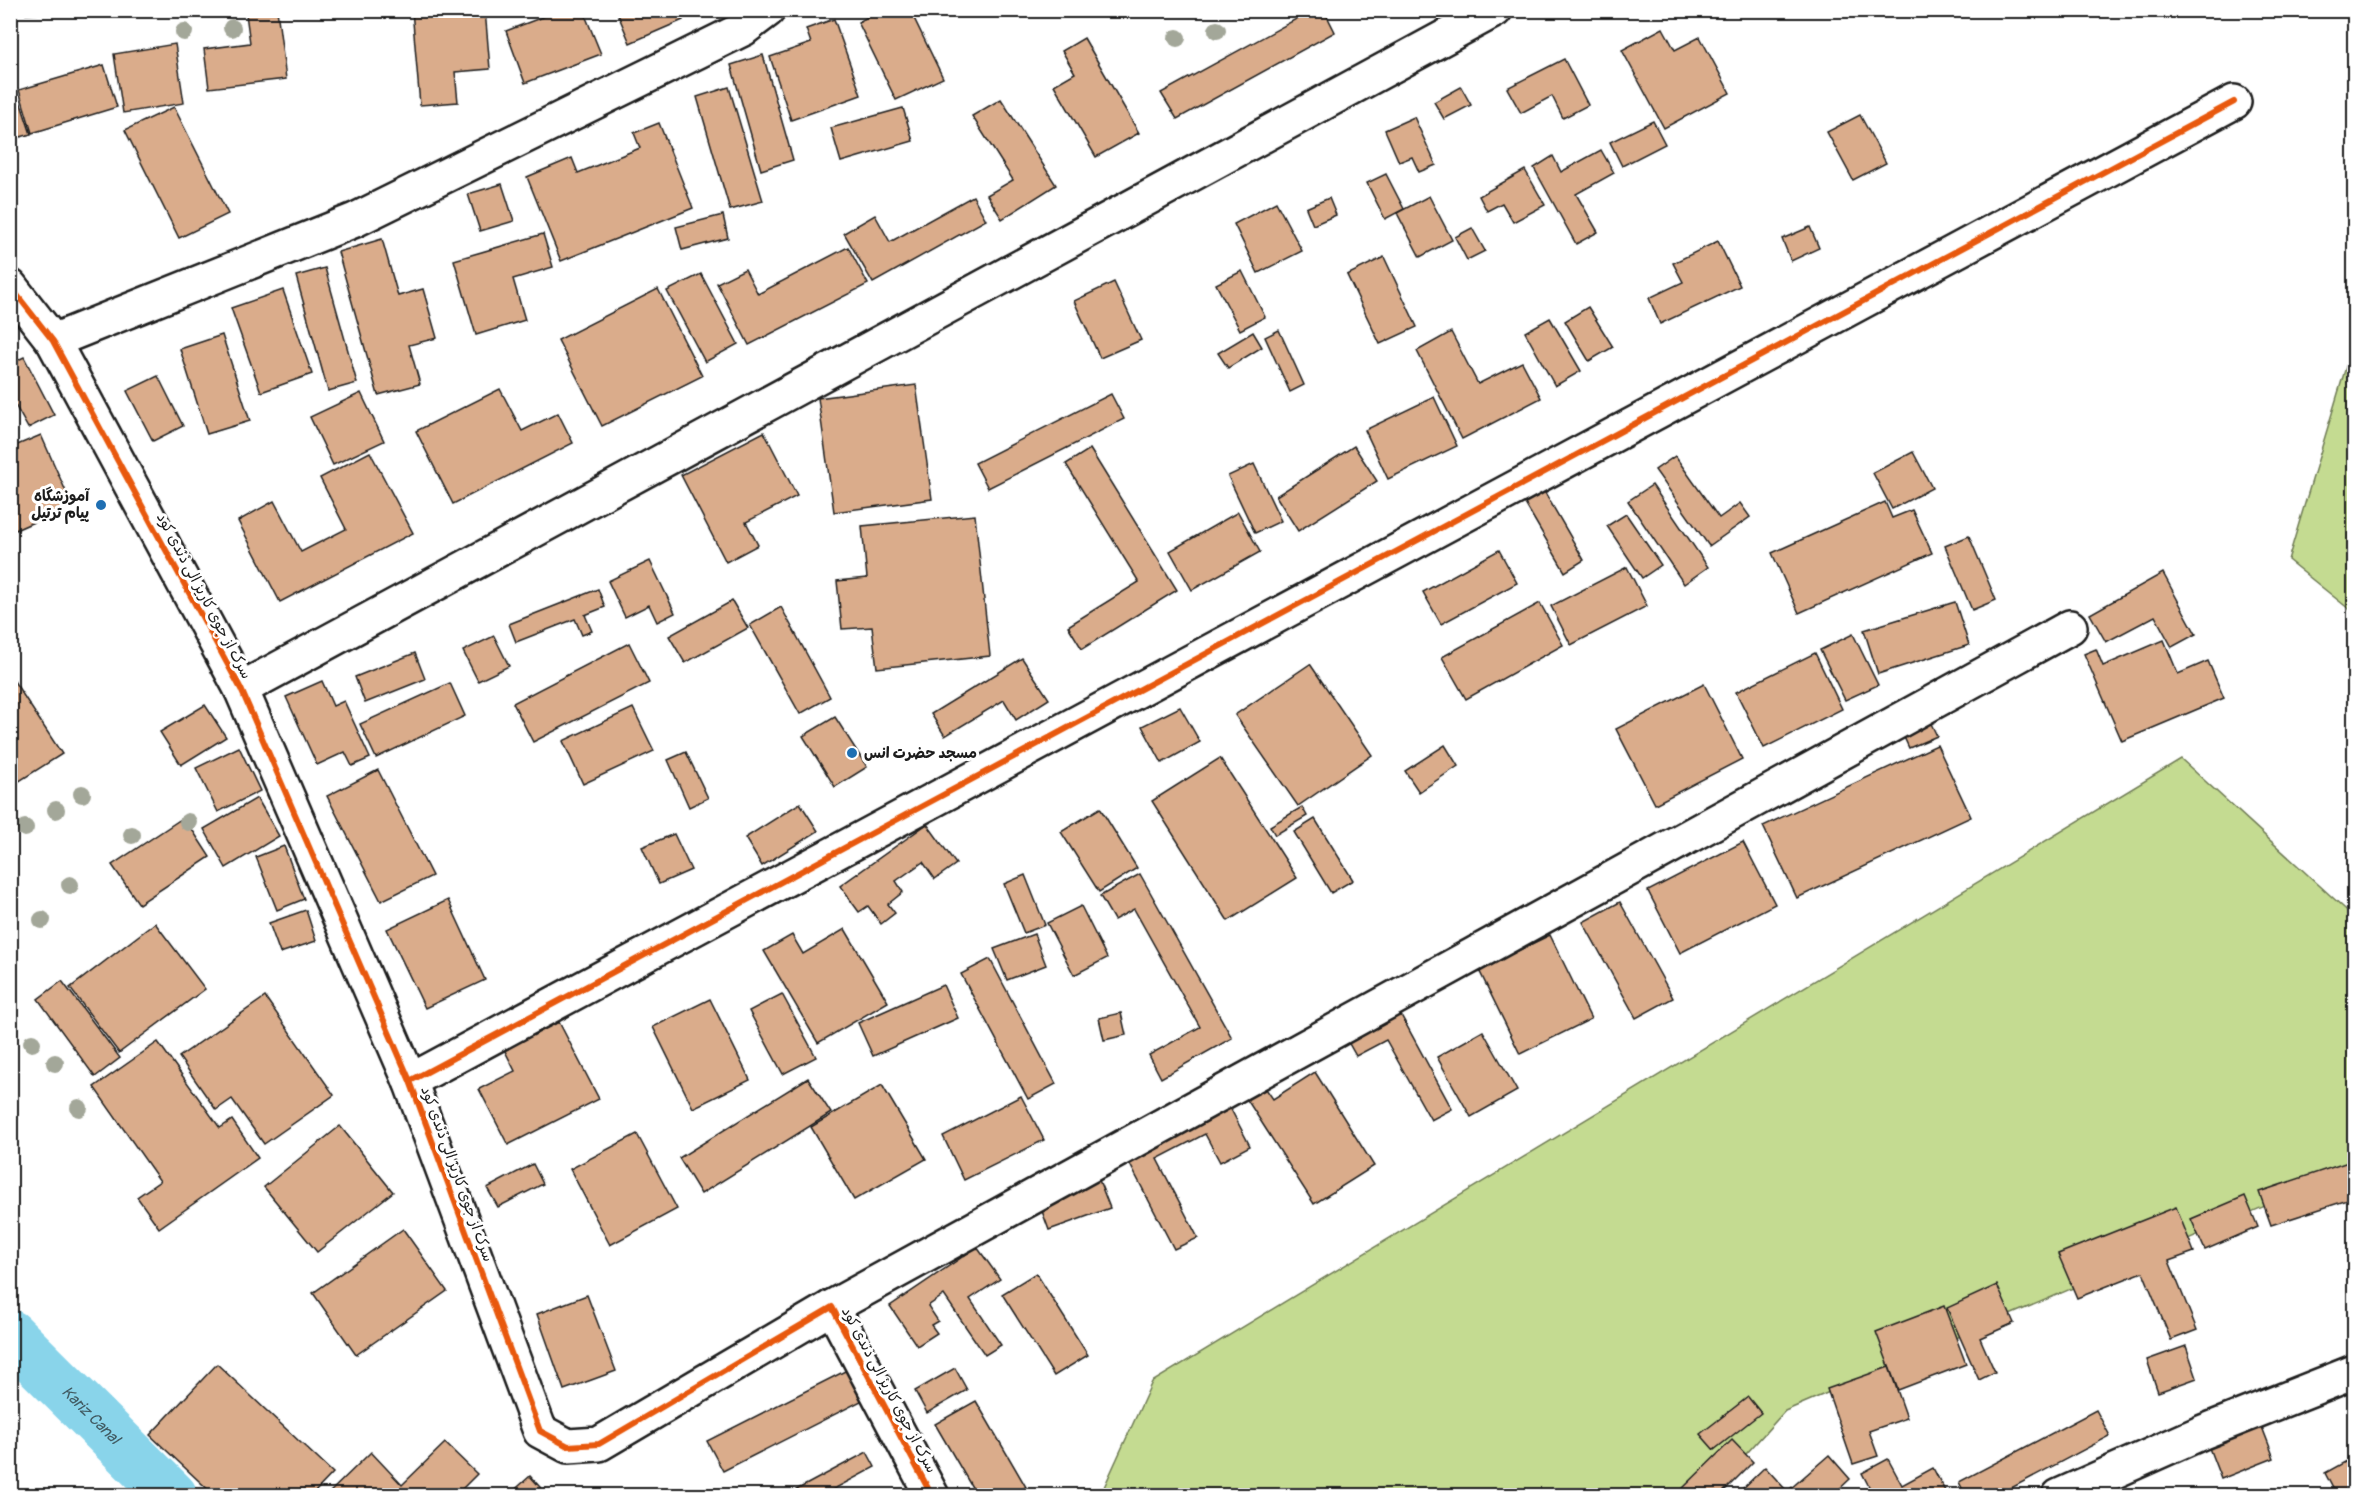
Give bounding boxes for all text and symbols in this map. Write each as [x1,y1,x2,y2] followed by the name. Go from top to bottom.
[31,486,90,524] place label: آموزشگاه پیام ترتیل
[94,498,108,512] marker: آموزشگاه پیام ترتیل
[152,510,256,682] street label: سرک از جوی کاریز الی ذندی کود
[864,744,977,763] place label: مسجد حضرت انس
[845,746,859,760] marker: مسجد حضرت انس
[416,1084,498,1264] street label: سرک از جوی کاریز الی ذندی کود
[837,1304,941,1476] street label: سرک از جوی کاریز الی ذندی کود
[57,1382,126,1450] water label: Kariz Canal

